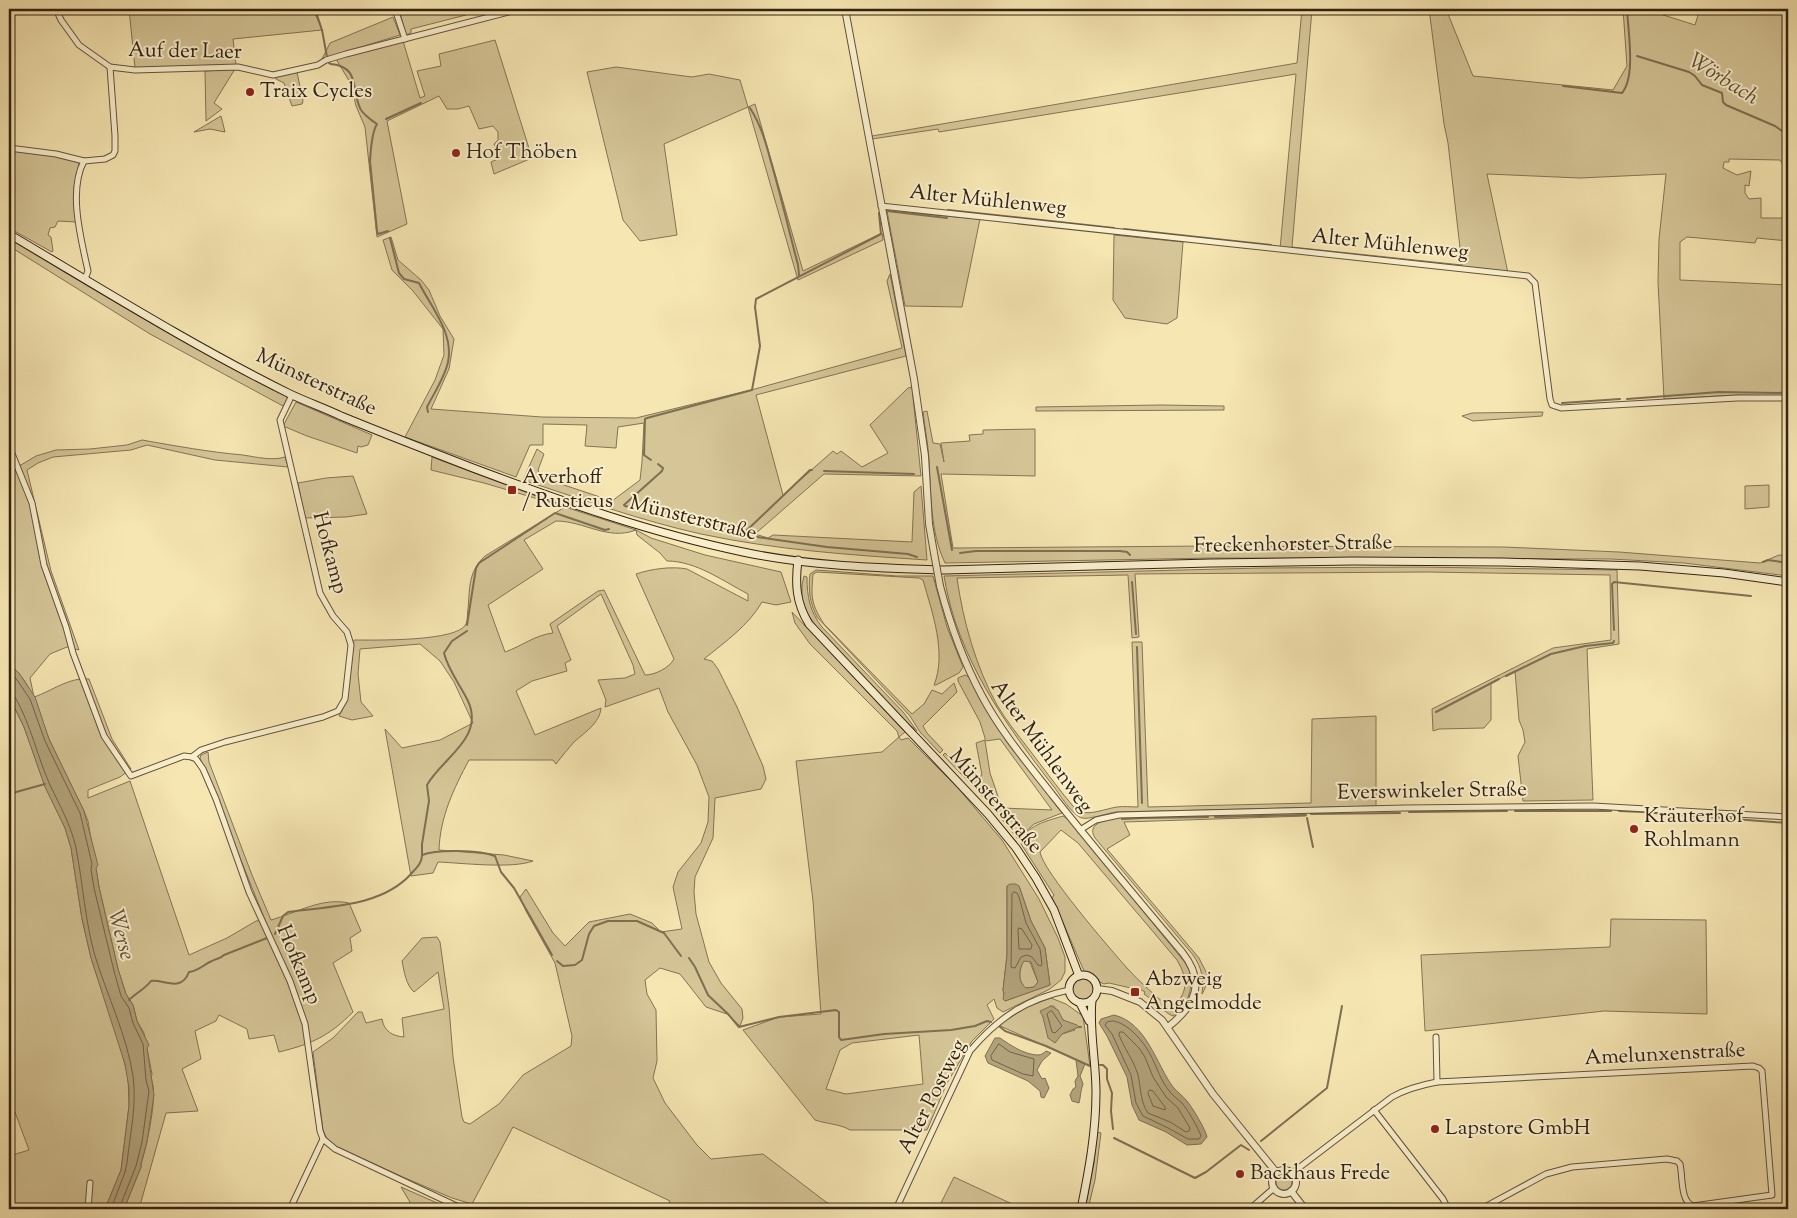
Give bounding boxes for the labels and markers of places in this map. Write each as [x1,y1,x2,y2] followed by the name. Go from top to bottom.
[260,77,372,107] place label: Traix Cycles
[244,86,256,98] marker: Traix Cycles
[466,138,578,168] place label: Hof Thöben
[450,147,462,159] marker: Hof Thöben
[522,463,613,517] place label: Averhoff / Rusticus
[506,484,518,496] marker: Averhoff / Rusticus
[1644,802,1745,856] place label: Kräuterhof Rohlmann
[1628,823,1640,835] marker: Kräuterhof Rohlmann
[1145,965,1262,1019] place label: Abzweig Angelmodde
[1129,986,1141,998] marker: Abzweig Angelmodde
[1445,1114,1591,1144] place label: Lapstore GmbH
[1429,1123,1441,1135] marker: Lapstore GmbH
[1250,1159,1390,1189] place label: Backhaus Frede
[1234,1168,1246,1180] marker: Backhaus Frede

